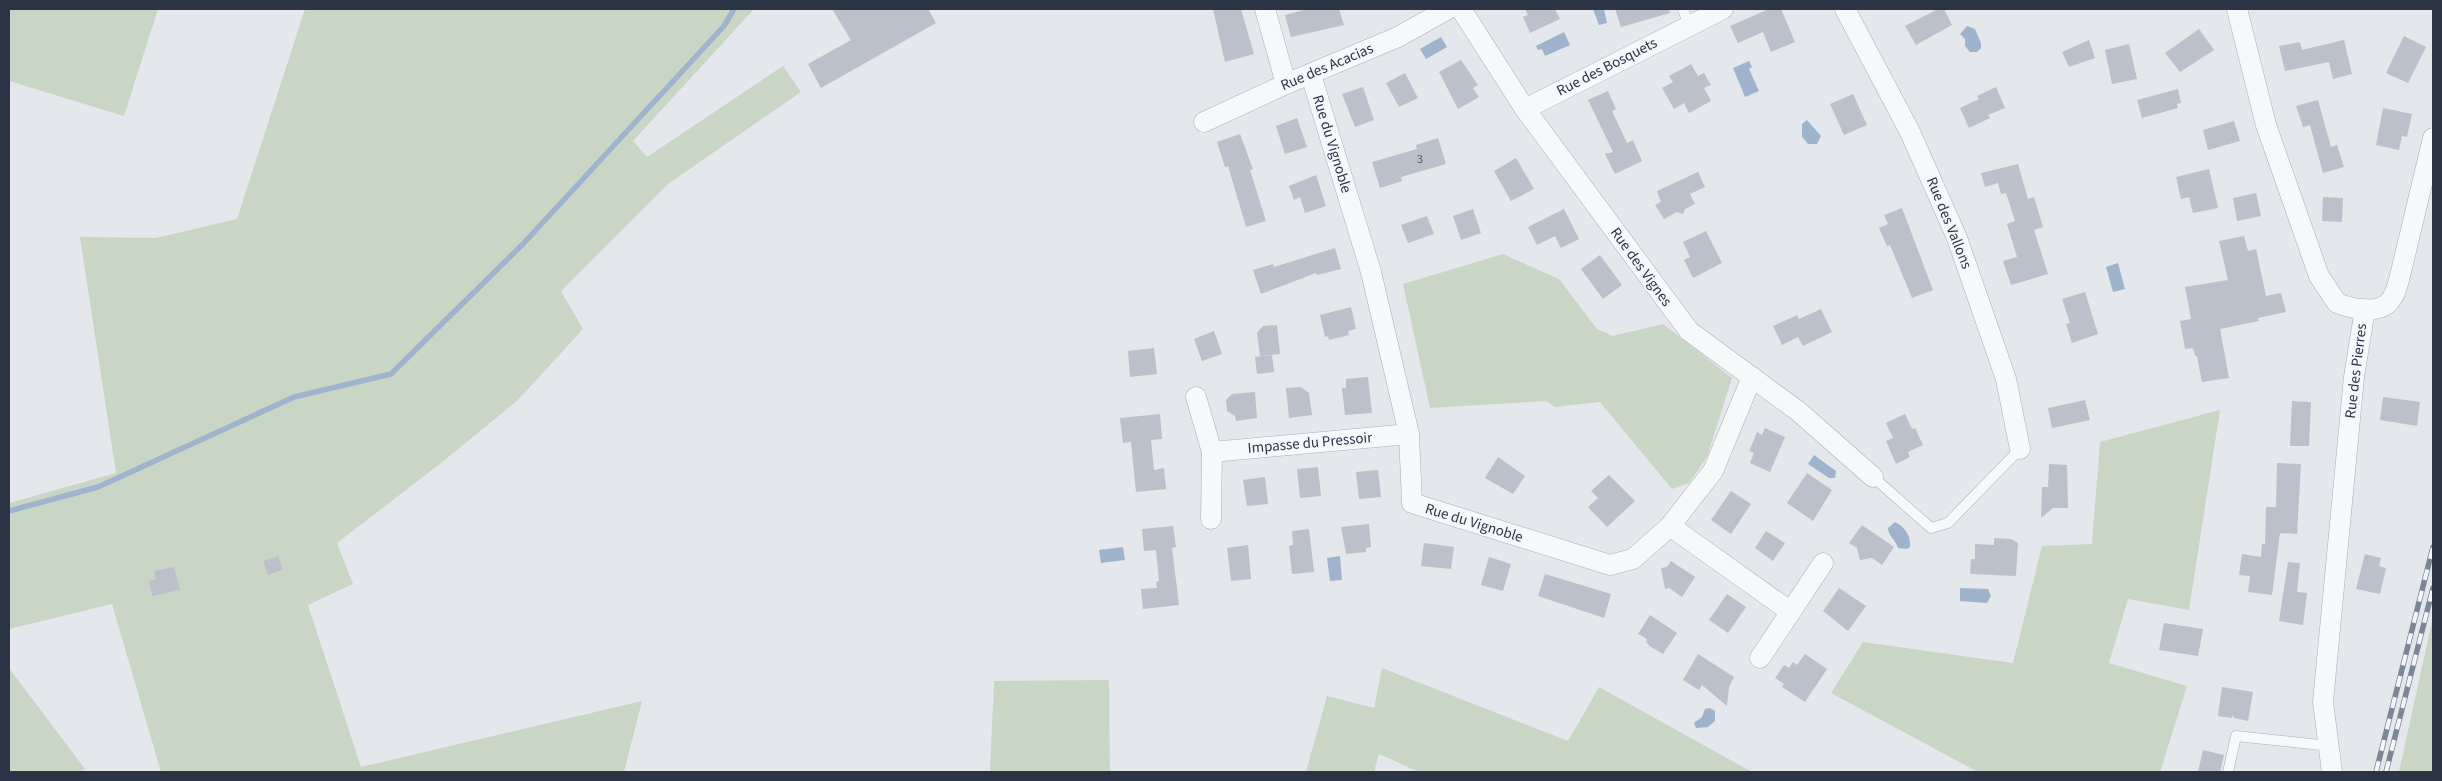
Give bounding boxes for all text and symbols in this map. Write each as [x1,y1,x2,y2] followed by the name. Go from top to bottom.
[1553,33,1661,101] street label: Rue des Bosquets
[1277,38,1377,96] street label: Rue des Acacias
[1307,92,1357,196] street label: Rue du Vignoble
[1417,151,1423,168] house number: 3
[1921,174,1977,272] street label: Rue des Vallons
[1605,223,1677,311] street label: Rue des Vignes
[2340,322,2372,420] street label: Rue des Pierres
[1247,427,1374,459] street label: Impasse du Pressoir
[1422,498,1526,548] street label: Rue du Vignoble

